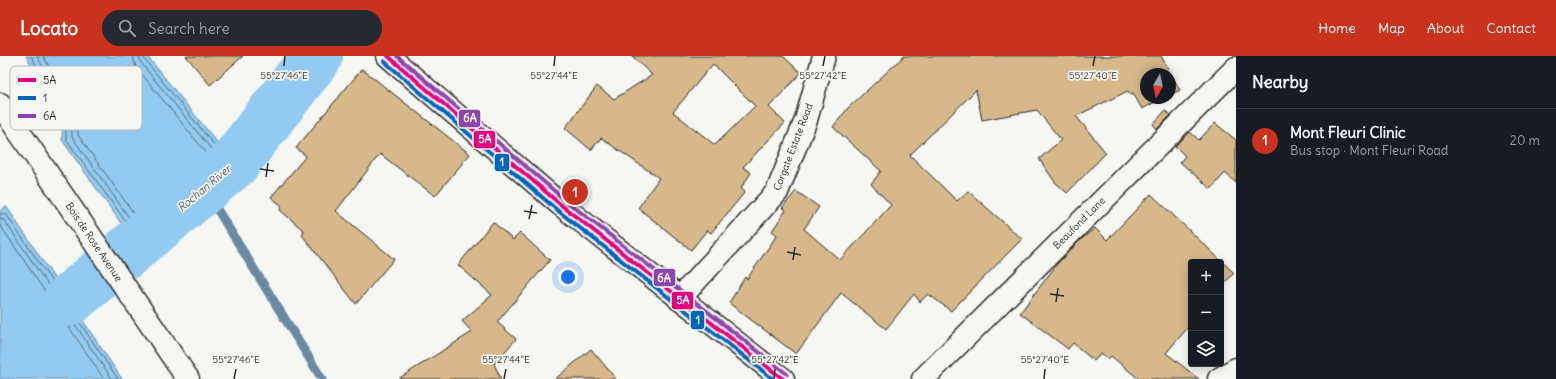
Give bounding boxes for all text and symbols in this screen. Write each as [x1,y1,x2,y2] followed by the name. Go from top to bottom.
[102,10,382,46] search box
[20,16,78,40] text: Locato
[116,17,138,39] icon: search
[148,19,230,38] text: Search here
[1318,19,1356,37] text: Home
[1378,19,1405,37] text: Map
[1427,19,1465,37] text: About
[1487,19,1536,37] text: Contact
[10,66,142,130] legend
[1140,68,1176,104] north arrow
[260,69,308,82] text: 55°27'46"E
[530,69,578,82] text: 55°27'44"E
[799,69,847,82] text: 55°27'42"E
[1069,69,1117,82] text: 55°27'40"E
[1252,71,1308,93] text: Nearby
[43,73,56,87] text: 5A
[43,91,47,105] text: 1
[770,101,816,192] street label: Corgate Estate Road
[43,109,56,123] text: 6A
[458,109,481,128] line badge: 6A
[463,111,477,125] text: 6A
[1290,123,1406,142] text: Mont Fleuri Clinic
[473,130,496,149] line badge: 5A
[478,132,492,146] text: 5A
[1262,132,1268,149] text: 1
[1510,132,1540,149] text: 20 m
[1290,142,1449,159] text: Bus stop · Mont Fleuri Road
[494,153,510,172] line badge: 1
[500,155,504,169] text: 1
[174,161,235,214] water label: Rochan River
[562,177,588,207] pin: 1
[1050,194,1108,252] street label: Beaufond Lane
[63,200,125,284] street label: Bois de Rose Avenue
[1188,259,1224,367] map controls
[1188,259,1224,295] button: +
[558,267,578,287] your location
[653,268,676,287] line badge: 6A
[657,271,671,285] text: 6A
[671,291,694,310] line badge: 5A
[676,293,690,307] text: 5A
[1188,295,1224,331] button: −
[690,310,705,330] line badge: 1
[696,313,700,327] text: 1
[1188,331,1224,367] button: layers
[212,353,260,366] text: 55°27'46"E
[482,353,530,366] text: 55°27'44"E
[751,353,799,366] text: 55°27'42"E
[1021,353,1069,366] text: 55°27'40"E

